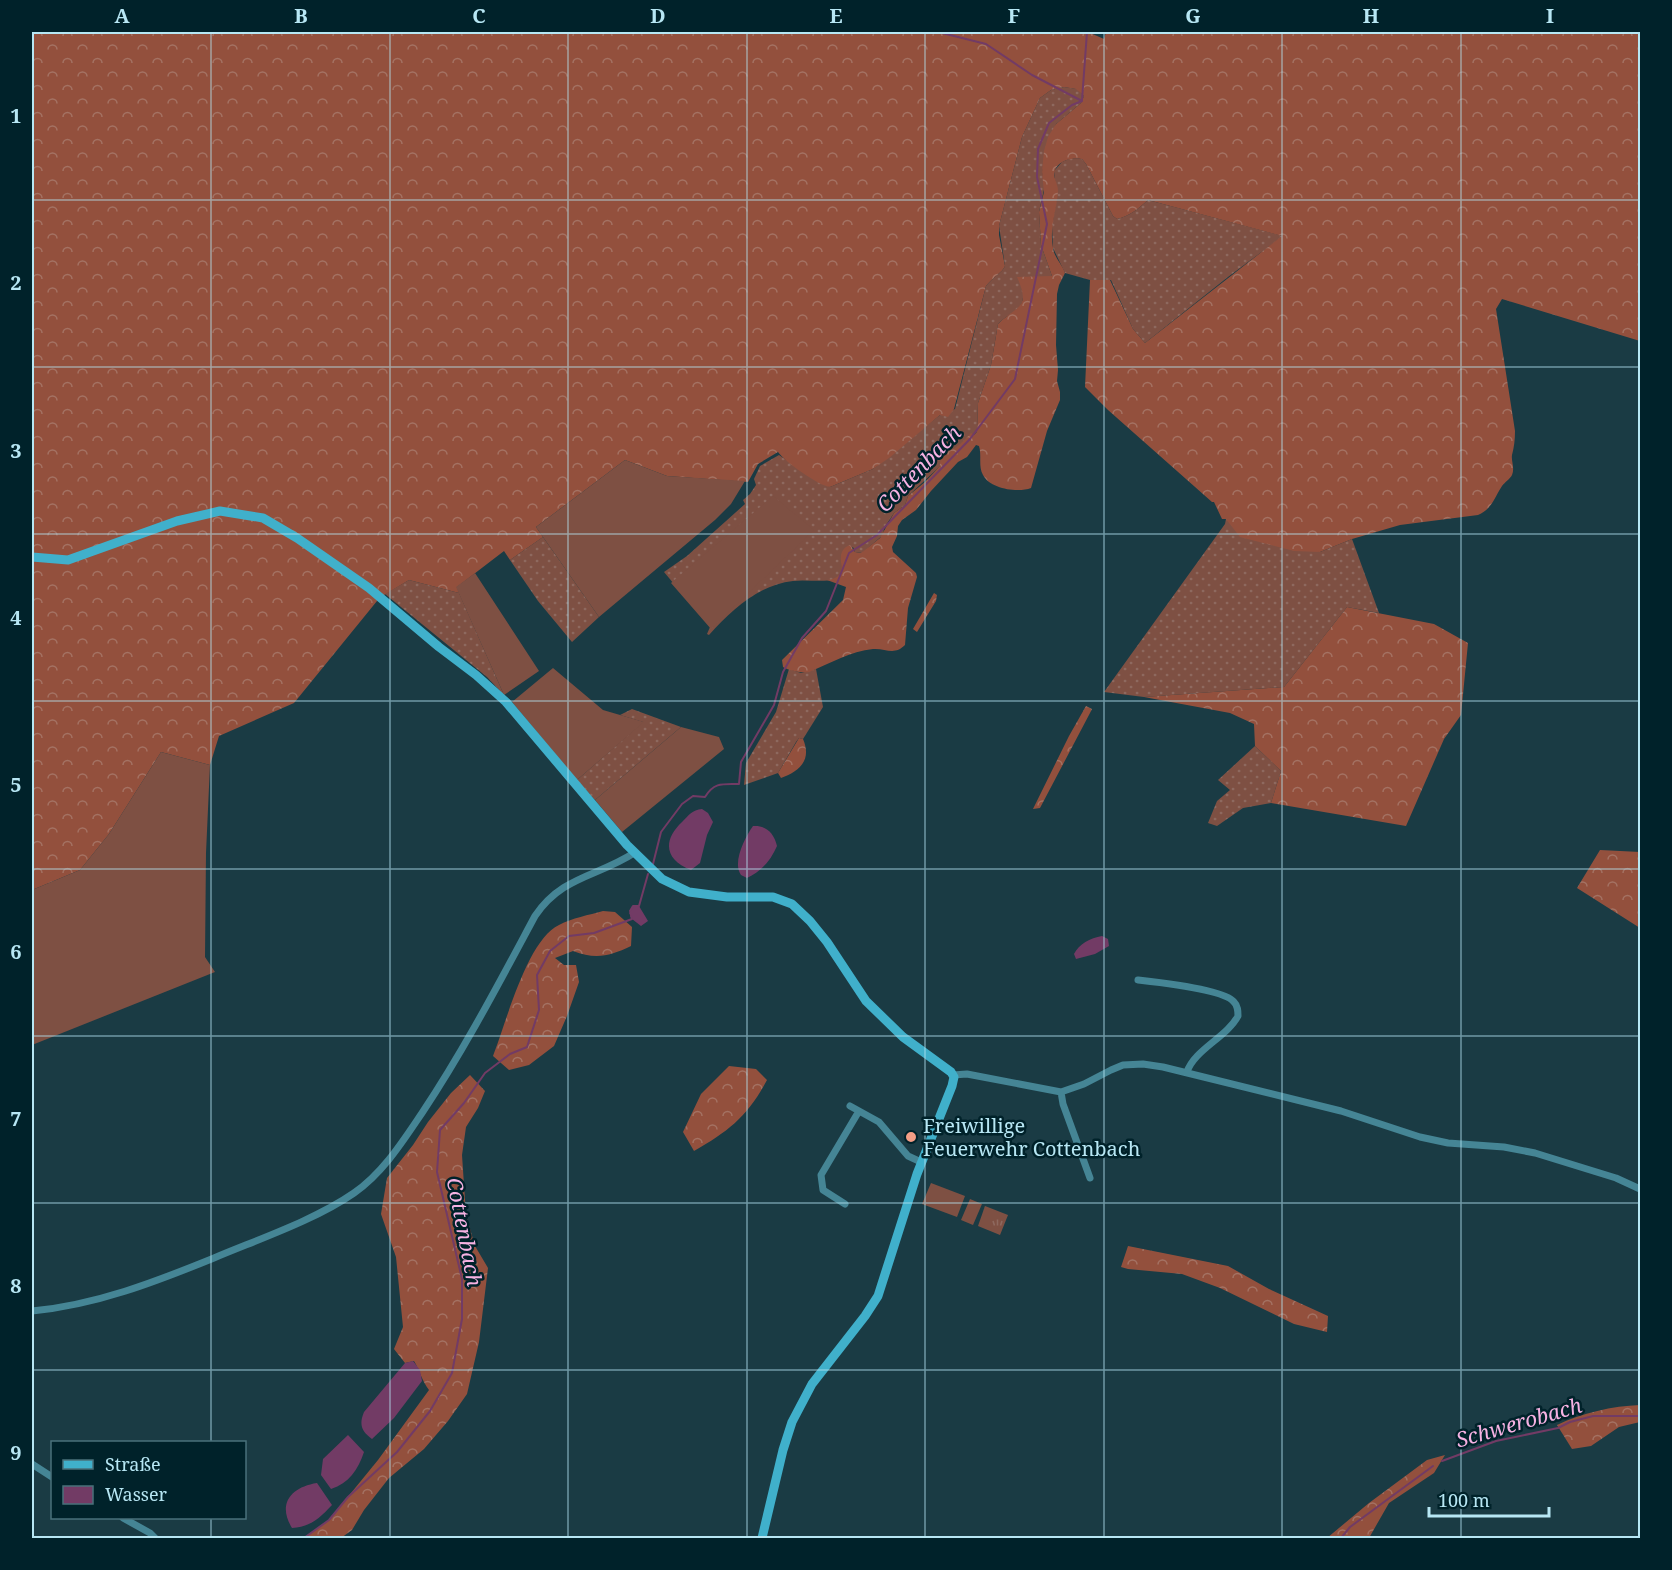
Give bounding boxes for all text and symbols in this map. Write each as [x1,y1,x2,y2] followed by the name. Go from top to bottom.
[114,2,130,29] text: A
[294,2,308,29] text: B
[472,2,486,29] text: C
[650,2,666,29] text: D
[829,2,843,29] text: E
[1008,2,1020,29] text: F
[1185,2,1201,29] text: G
[1363,2,1379,29] text: H
[1546,2,1554,29] text: I
[10,102,22,129] text: 1
[10,269,22,296] text: 2
[870,419,967,518] water label: Cottenbach
[10,437,22,464] text: 3
[10,604,22,631] text: 4
[10,771,22,798] text: 5
[10,938,22,965] text: 6
[10,1105,22,1132] text: 7
[923,1112,1141,1162] place label: Freiwillige Feuerwehr Cottenbach
[904,1130,918,1144] marker: Freiwillige Feuerwehr Cottenbach
[441,1175,489,1289] water label: Cottenbach
[10,1272,22,1299] text: 8
[1452,1391,1585,1453] water label: Schwerobach
[10,1439,22,1466] text: 9
[51,1441,246,1519] legend
[105,1452,161,1476] text: Straße
[1429,1480,1549,1518] scale bar
[105,1482,168,1506] text: Wasser
[1438,1488,1490,1512] text: 100 m

